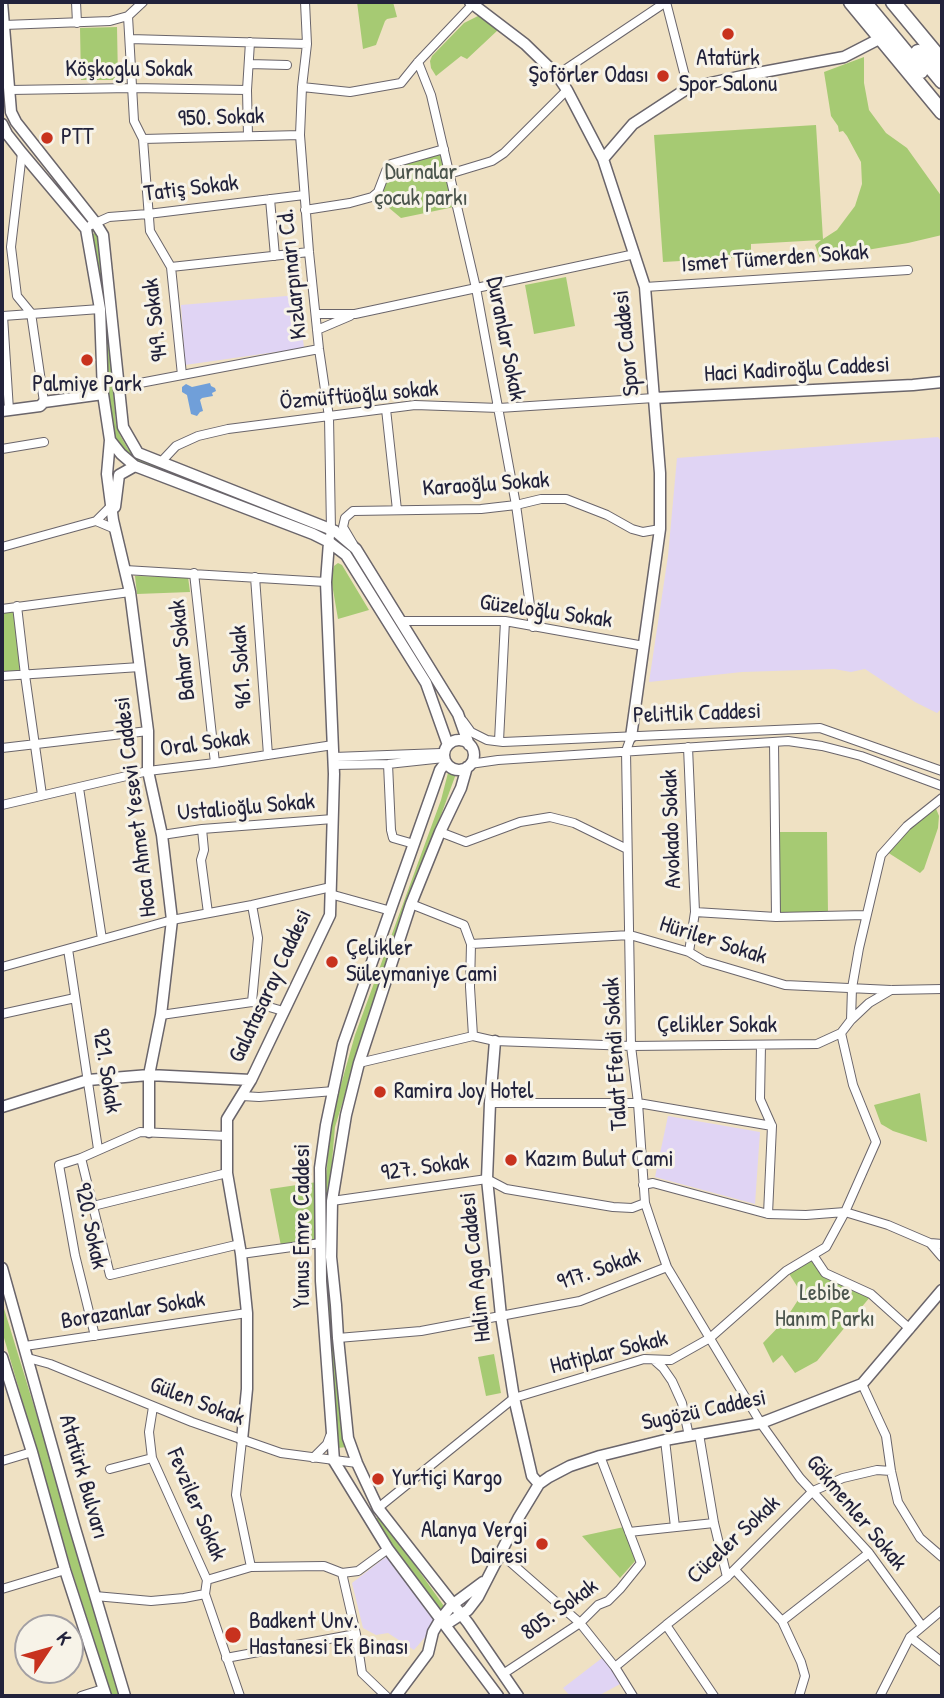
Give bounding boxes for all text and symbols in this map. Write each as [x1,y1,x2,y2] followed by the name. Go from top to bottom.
[720,26,736,42] marker: Atatürk Spor Salonu
[679,45,777,99] place label: Atatürk Spor Salonu
[65,56,193,84] street label: Köşkoglu Sokak
[529,62,649,90] place label: Şoförler Odası
[655,68,671,84] marker: Şoförler Odası
[177,103,265,133] street label: 950. Sokak
[61,124,94,152] place label: PTT
[39,130,55,146] marker: PTT
[374,159,468,213] park label: Durnalar çocuk parkı
[142,170,240,208] street label: Tatiş Sokak
[272,207,314,341] street label: Kızlarpınarı Cd.
[680,239,870,279] street label: Ismet Tümerden Sokak
[479,275,531,403] street label: Duranlar Sokak
[137,277,175,363] street label: 949. Sokak
[608,289,646,397] street label: Spor Caddesi
[703,351,891,389] street label: Haci Kadiroğlu Caddesi
[79,352,95,368] marker: Palmiye Park
[32,371,142,399] place label: Palmiye Park
[279,375,439,417] street label: Özmüftüoğlu sokak
[422,467,550,503] street label: Karaoğlu Sokak
[478,589,614,635] street label: Güzeloğlu Sokak
[164,598,202,702] street label: Bahar Sokak
[225,624,259,710] street label: 961. Sokak
[109,695,163,919] street label: Hoca Ahmet Yesevi Caddesi
[632,698,762,730] street label: Pelitlik Caddesi
[159,724,251,764] street label: Oral Sokak
[656,769,688,889] street label: Avokado Sokak
[176,788,316,828] street label: Ustalioğlu Sokak
[224,905,318,1067] street label: Galatasaray Caddesi
[656,911,770,971] street label: Hüriler Sokak
[346,935,498,989] place label: Çelikler Süleymaniye Cami
[324,954,340,970] marker: Çelikler Süleymaniye Cami
[598,977,634,1131] street label: Talat Efendi Sokak
[657,1012,777,1040] street label: Çelikler Sokak
[86,1027,126,1115] street label: 921. Sokak
[394,1078,533,1106] place label: Ramira Joy Hotel
[372,1084,388,1100] marker: Ramira Joy Hotel
[289,1144,317,1308] street label: Yunus Emre Caddesi
[525,1146,674,1174] place label: Kazım Bulut Cami
[379,1148,471,1188] street label: 927. Sokak
[503,1152,519,1168] marker: Kazım Bulut Cami
[67,1180,113,1272] street label: 920. Sokak
[454,1191,498,1343] street label: Halim Aga Caddesi
[554,1243,644,1297] street label: 917. Sokak
[775,1280,875,1334] park label: Lebibe Hanım Parkı
[59,1286,207,1336] street label: Borazanlar Sokak
[547,1325,671,1381] street label: Hatiplar Sokak
[146,1371,248,1433] street label: Gülen Sokak
[639,1384,769,1438] street label: Sugözü Caddesi
[52,1412,114,1542] street label: Atatürk Bulvarı
[160,1445,232,1565] street label: Fevziler Sokak
[800,1450,912,1576] street label: Gökmenler Sokak
[392,1465,502,1493] place label: Yurtiçi Kargo
[370,1471,386,1487] marker: Yurtiçi Kargo
[682,1490,786,1590] street label: Cüceler Sokak
[421,1517,528,1571] place label: Alanya Vergi Dairesi
[534,1536,550,1552] marker: Alanya Vergi Dairesi
[516,1573,604,1647] street label: 805. Sokak
[249,1608,409,1662] place label: Badkent Unv. Hastanesi Ek Binası
[14,1614,84,1684] north arrow
[223,1625,243,1645] marker: Badkent Unv. Hastanesi Ek Binası
[51,1626,78,1649] text: K

